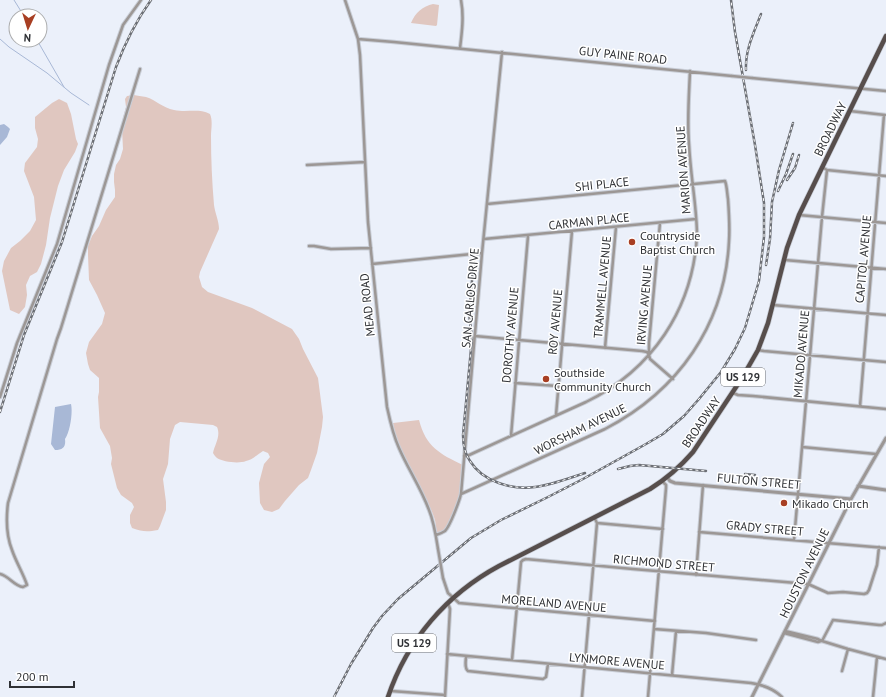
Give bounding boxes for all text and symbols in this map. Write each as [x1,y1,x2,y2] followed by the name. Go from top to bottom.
[8,8,48,48] north arrow
[23,31,31,45] text: N
[578,43,668,67] street label: GUY PAINE ROAD
[810,99,850,159] street label: BROADWAY
[672,125,694,215] street label: MARION AVENUE
[574,174,630,194] street label: SHI PLACE
[548,209,630,233] street label: CARMAN PLACE
[852,214,874,304] street label: CAPITOL AVENUE
[640,228,715,257] place label: Countryside Baptist Church
[590,235,614,339] street label: TRAMMELL AVENUE
[627,237,637,247] marker: Countryside Baptist Church
[458,247,482,349] street label: SAN CARLOS DRIVE
[633,264,655,346] street label: IRVING AVENUE
[356,273,378,337] street label: MEAD ROAD
[498,286,522,384] street label: DOROTHY AVENUE
[545,289,565,355] street label: ROY AVENUE
[790,310,812,398] street label: MIKADO AVENUE
[554,365,651,394] place label: Southside Community Church
[721,368,765,386] road number: US 129
[541,374,551,384] marker: Southside Community Church
[678,393,724,451] street label: BROADWAY
[531,400,629,458] street label: WORSHAM AVENUE
[716,470,802,492] street label: FULTON STREET
[792,496,868,511] place label: Mikado Church
[779,498,789,508] marker: Mikado Church
[726,517,805,539] street label: GRADY STREET
[776,526,832,620] street label: HOUSTON AVENUE
[613,551,716,575] street label: RICHMOND STREET
[501,591,607,615] street label: MORELAND AVENUE
[392,634,436,652] road number: US 129
[569,649,665,673] street label: LYNMORE AVENUE
[10,663,74,689] scale bar
[16,669,49,684] text: 200 m

